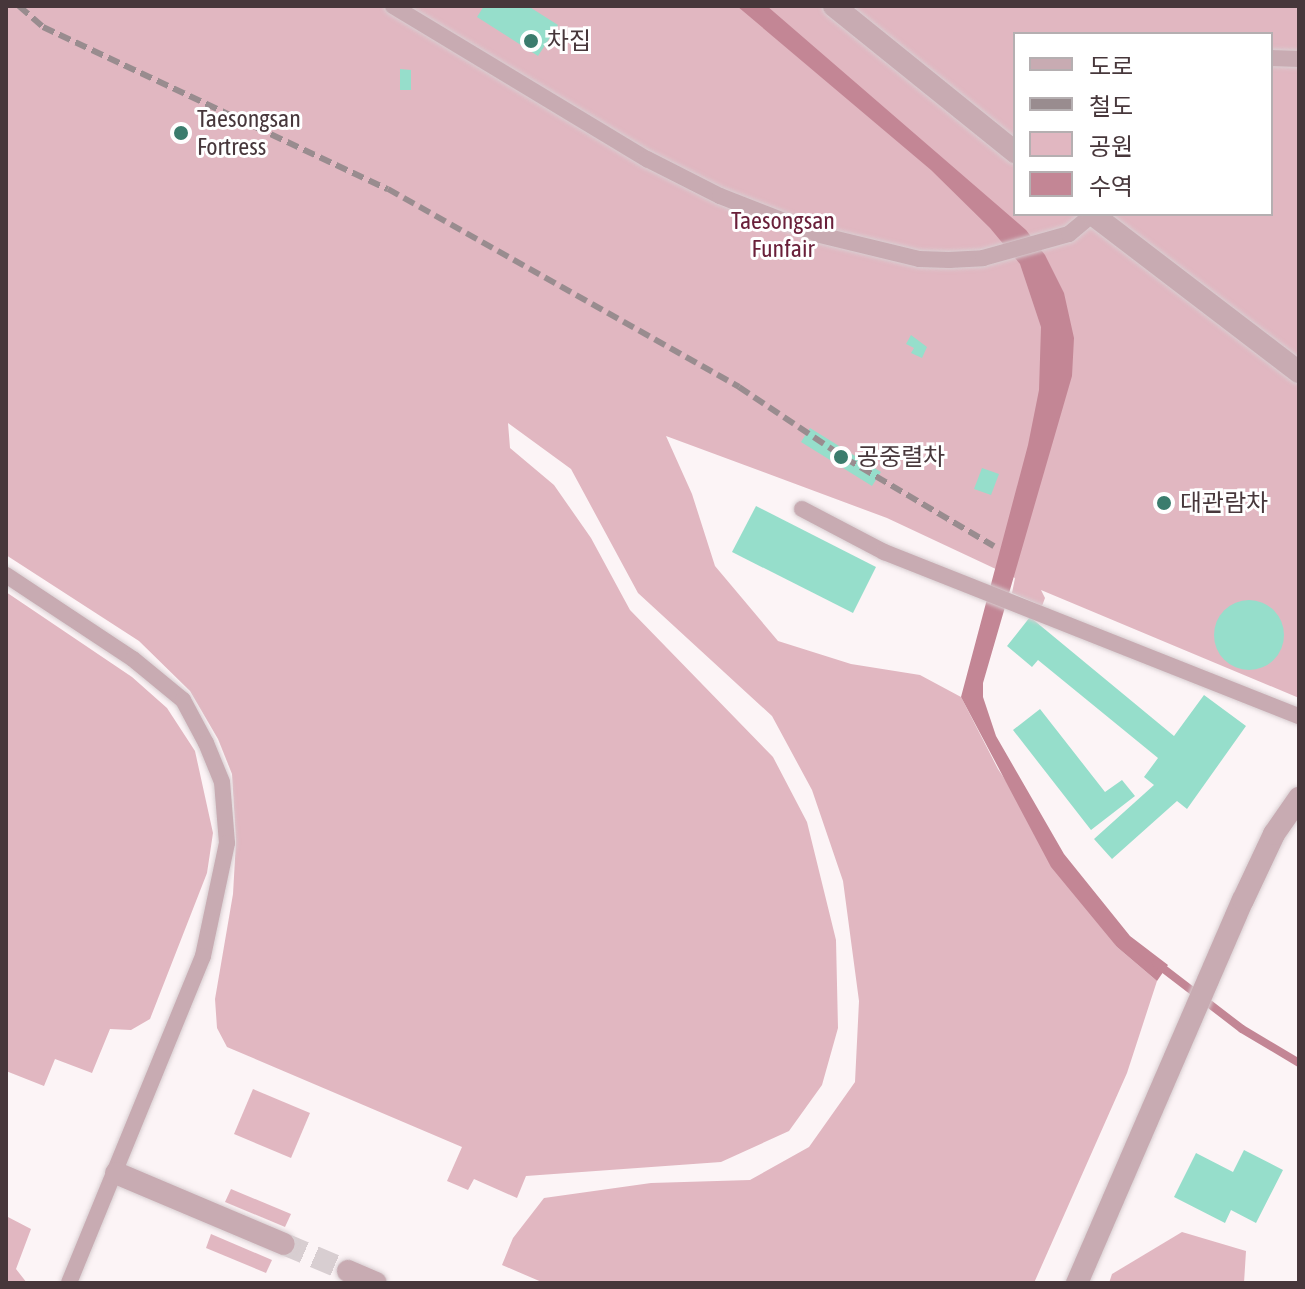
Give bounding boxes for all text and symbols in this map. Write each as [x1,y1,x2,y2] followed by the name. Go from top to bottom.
[547,27,591,55] place label: 차집
[522,32,540,50] marker: 차집
[1013,32,1273,216] legend
[1089,53,1133,80] text: 도로
[1089,93,1133,120] text: 철도
[197,105,301,161] place label: Taesongsan Fortress
[172,124,190,142] marker: Taesongsan Fortress
[1089,133,1133,160] text: 공원
[1089,173,1133,200] text: 수역
[731,207,835,263] park label: Taesongsan Funfair
[857,443,945,471] place label: 공중렬차
[832,448,850,466] marker: 공중렬차
[1180,489,1268,517] place label: 대관람차
[1155,494,1173,512] marker: 대관람차

